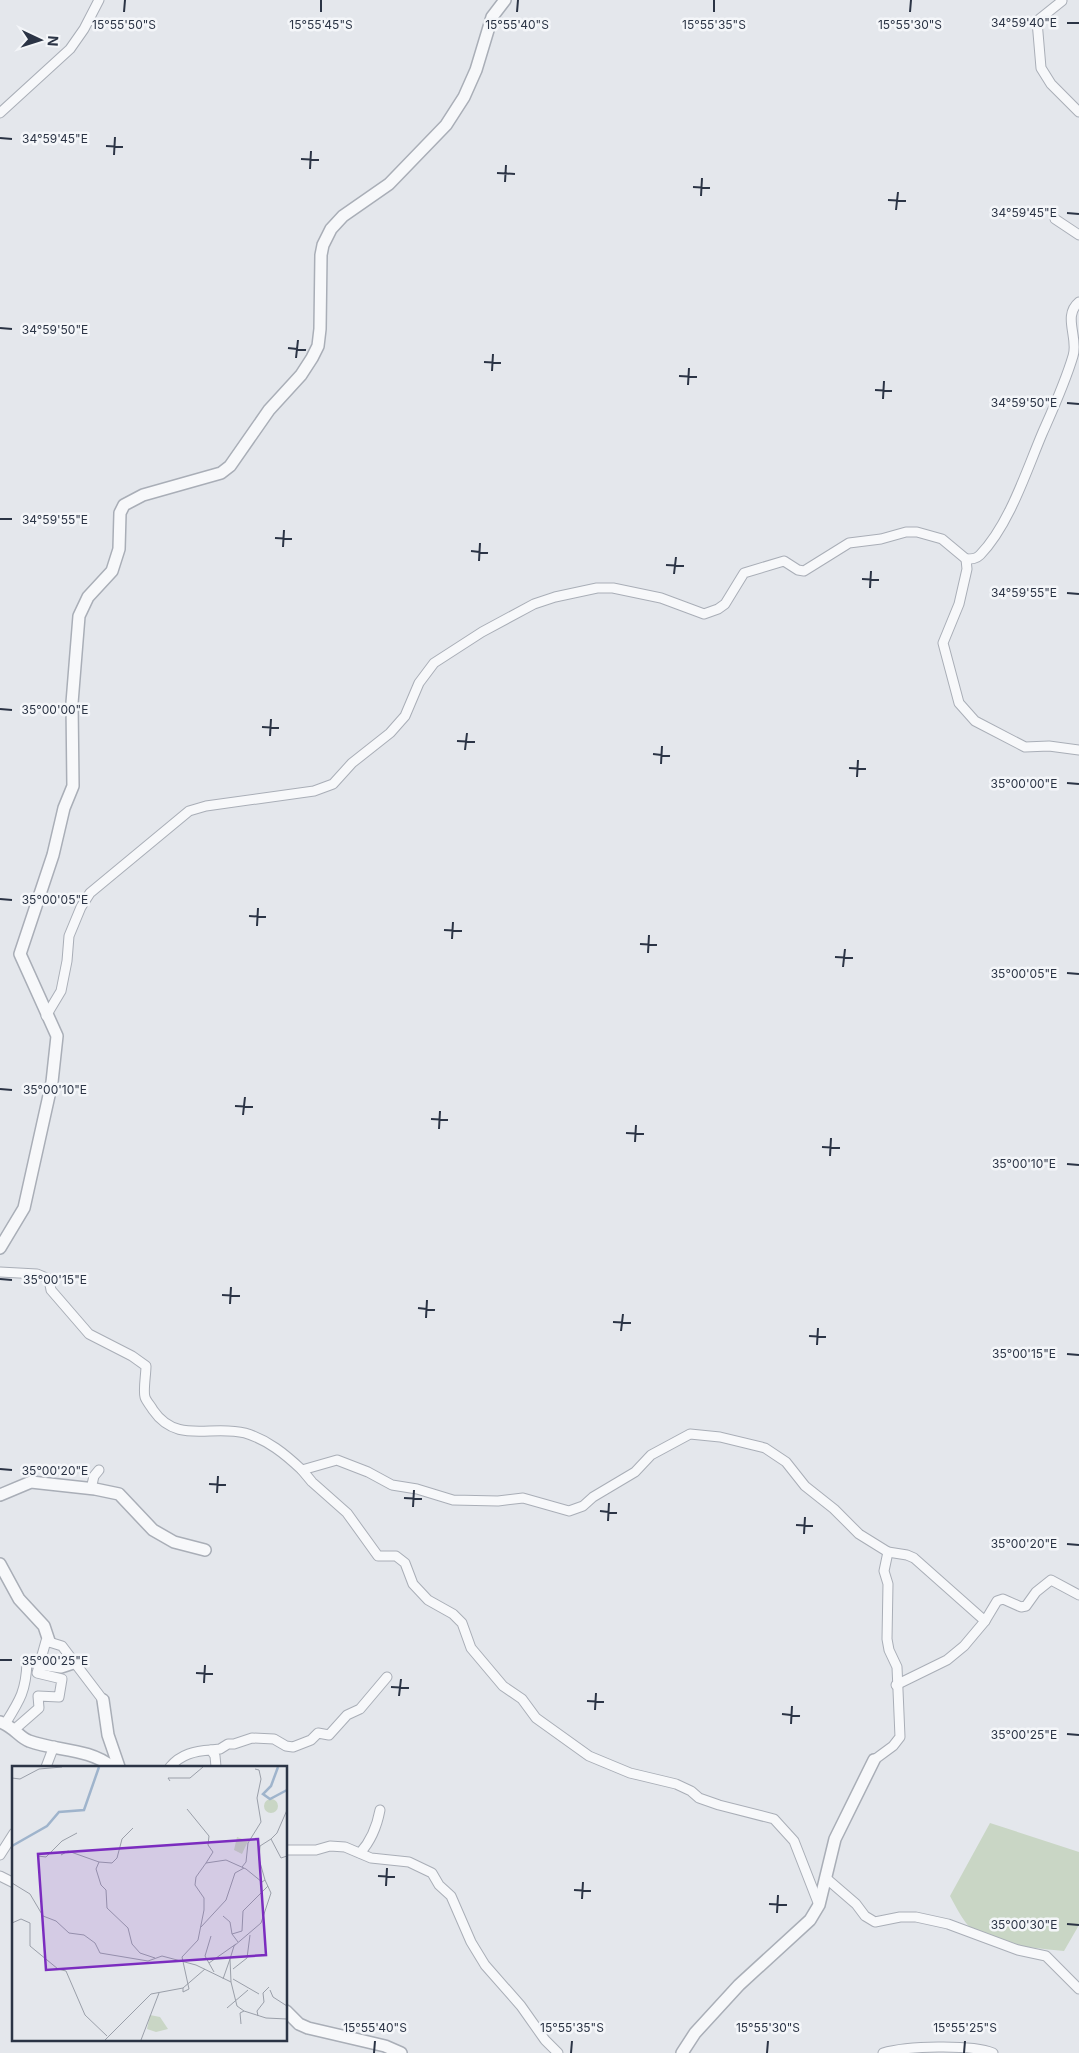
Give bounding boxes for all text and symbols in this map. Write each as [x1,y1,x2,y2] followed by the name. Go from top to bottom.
[15,15,65,65] north arrow
[991,15,1057,30] text: 34°59'40"E
[92,17,156,32] text: 15°55'50"S
[289,17,353,32] text: 15°55'45"S
[485,17,549,32] text: 15°55'40"S
[682,17,746,32] text: 15°55'35"S
[878,17,942,32] text: 15°55'30"S
[45,35,62,47] text: N
[22,131,88,146] text: 34°59'45"E
[991,205,1057,220] text: 34°59'45"E
[22,322,88,337] text: 34°59'50"E
[991,395,1057,410] text: 34°59'50"E
[22,512,88,527] text: 34°59'55"E
[991,585,1057,600] text: 34°59'55"E
[22,702,88,717] text: 35°00'00"E
[991,776,1057,791] text: 35°00'00"E
[22,892,88,907] text: 35°00'05"E
[991,966,1057,981] text: 35°00'05"E
[23,1082,87,1097] text: 35°00'10"E
[992,1156,1056,1171] text: 35°00'10"E
[23,1272,87,1287] text: 35°00'15"E
[992,1346,1056,1361] text: 35°00'15"E
[22,1463,88,1478] text: 35°00'20"E
[991,1536,1057,1551] text: 35°00'20"E
[22,1653,88,1668] text: 35°00'25"E
[991,1727,1057,1742] text: 35°00'25"E
[12,1766,288,2040] inset map
[991,1917,1057,1932] text: 35°00'30"E
[343,2020,407,2035] text: 15°55'40"S
[540,2020,604,2035] text: 15°55'35"S
[736,2020,800,2035] text: 15°55'30"S
[933,2020,997,2035] text: 15°55'25"S

